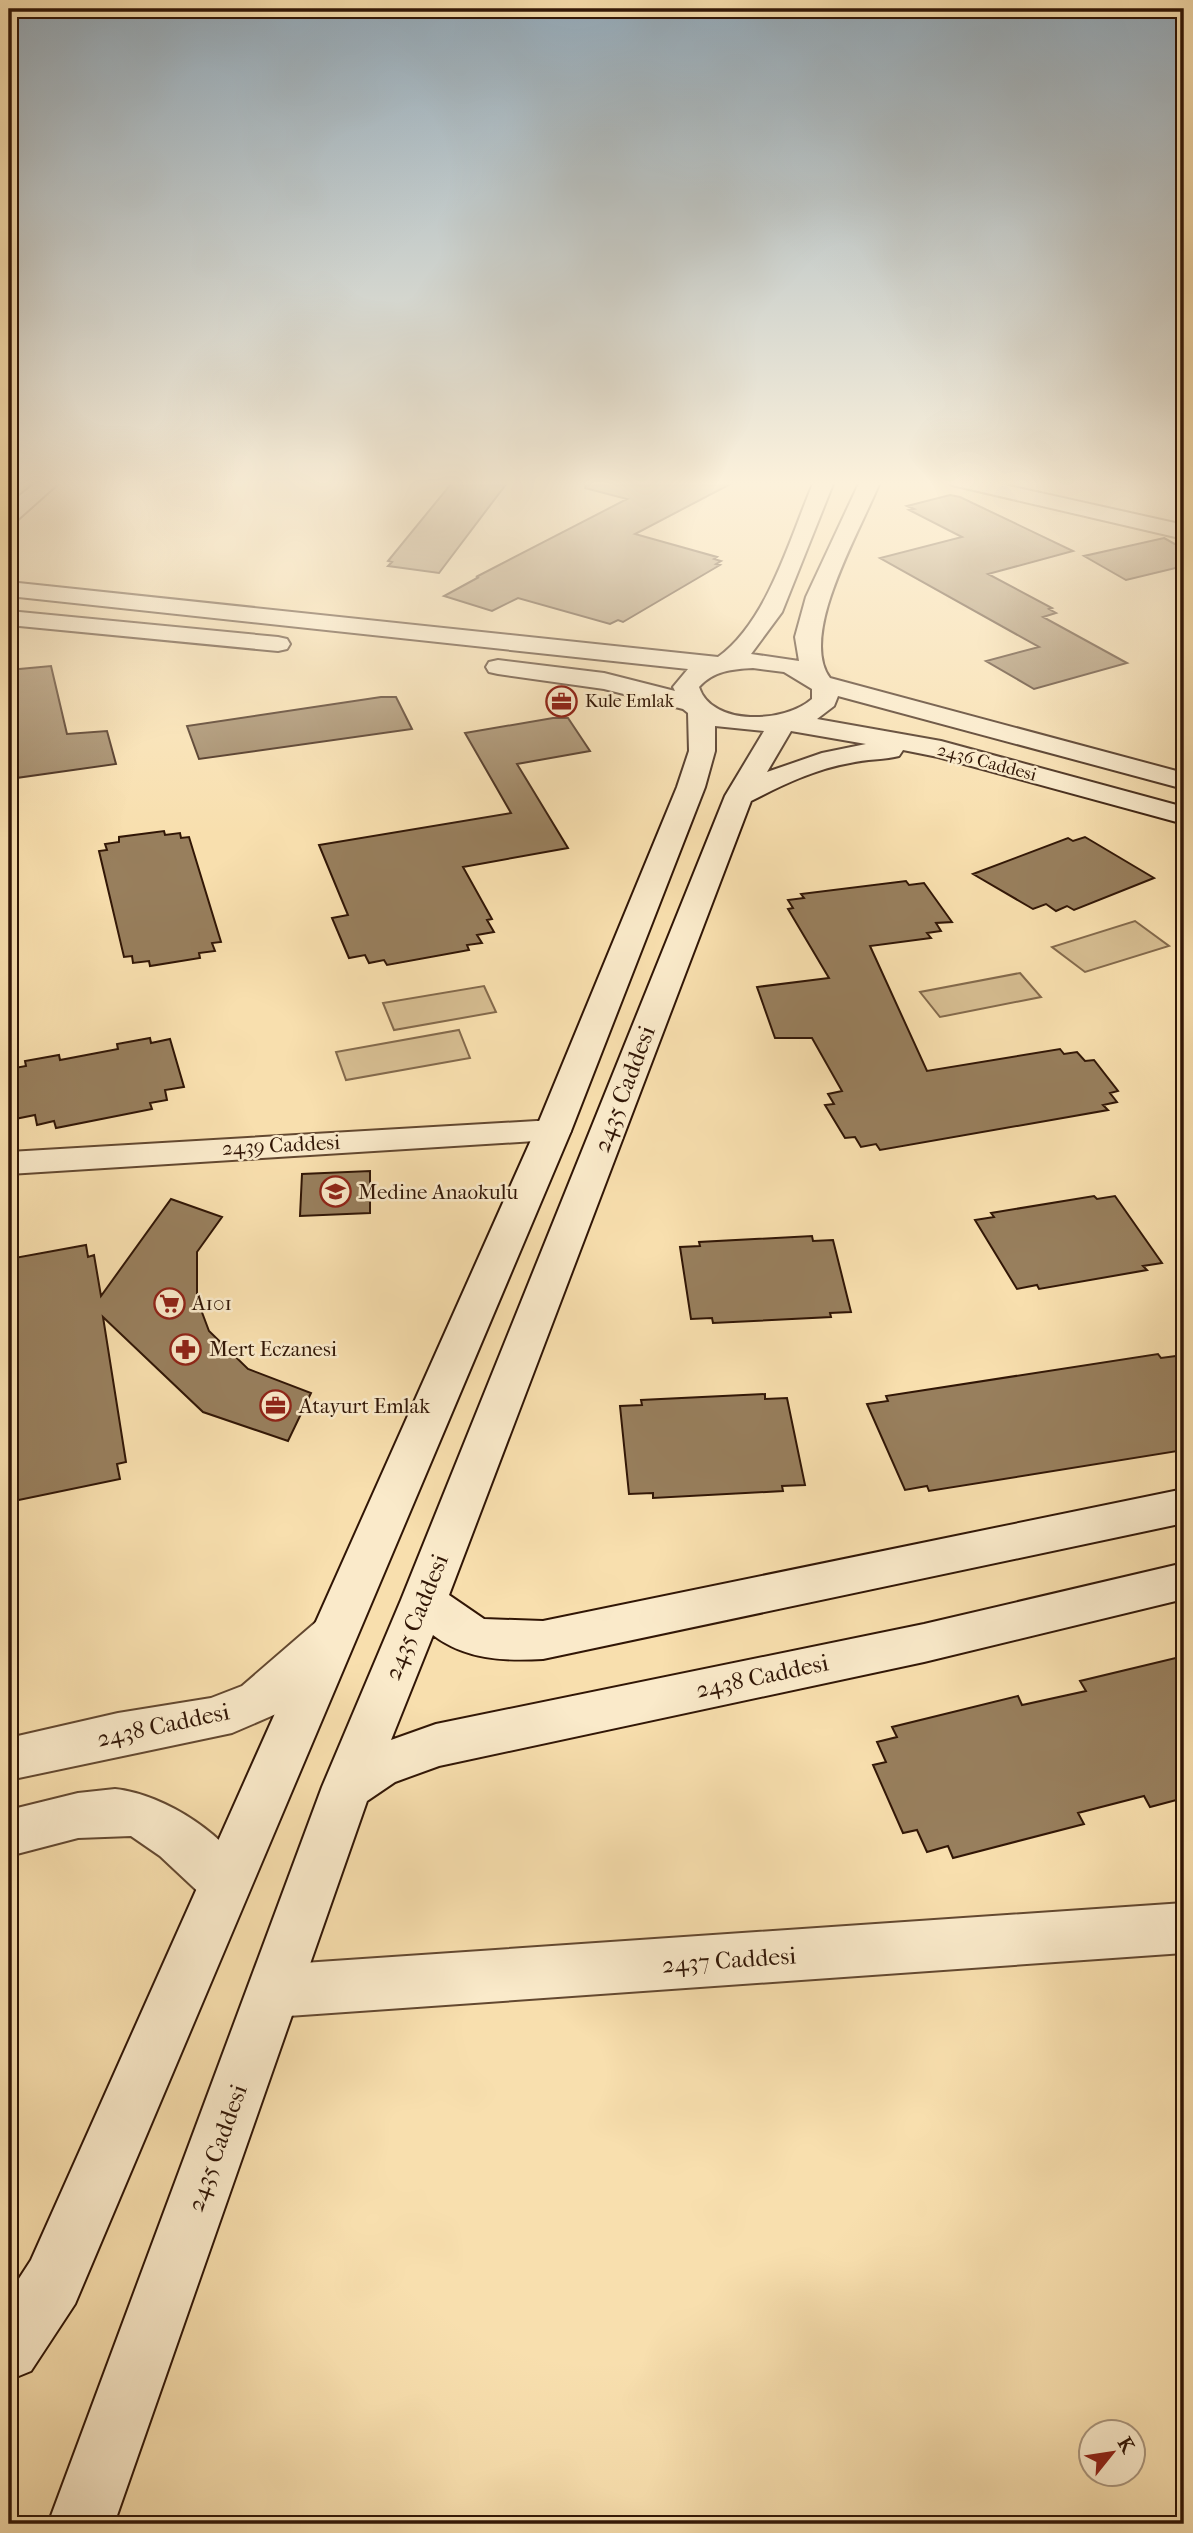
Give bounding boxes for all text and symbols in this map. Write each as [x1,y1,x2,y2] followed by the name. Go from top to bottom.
[545,684,579,718] office icon: Kule Emlak
[585,691,675,712] place label: Kule Emlak
[935,739,1039,786] street label: 2436 Caddesi
[587,1022,661,1156] street label: 2435 Caddesi
[221,1130,341,1160] street label: 2439 Caddesi
[318,1175,352,1209] school or university icon: Medine Anaokulu
[358,1180,518,1204] place label: Medine Anaokulu
[152,1286,186,1320] supermarket icon: A101
[191,1291,232,1315] place label: A101
[169,1332,203,1366] pharmacy icon: Mert Eczanesi
[209,1337,337,1361] place label: Mert Eczanesi
[259,1389,293,1423] office icon: Atayurt Emlak
[298,1394,430,1418] place label: Atayurt Emlak
[378,1550,454,1684] street label: 2435 Caddesi
[693,1648,831,1704] street label: 2438 Caddesi
[94,1697,232,1753] street label: 2438 Caddesi
[661,1941,797,1979] street label: 2437 Caddesi
[181,2081,253,2215] street label: 2435 Caddesi
[1078,2418,1148,2488] north arrow
[1113,2434,1139,2458] text: K

